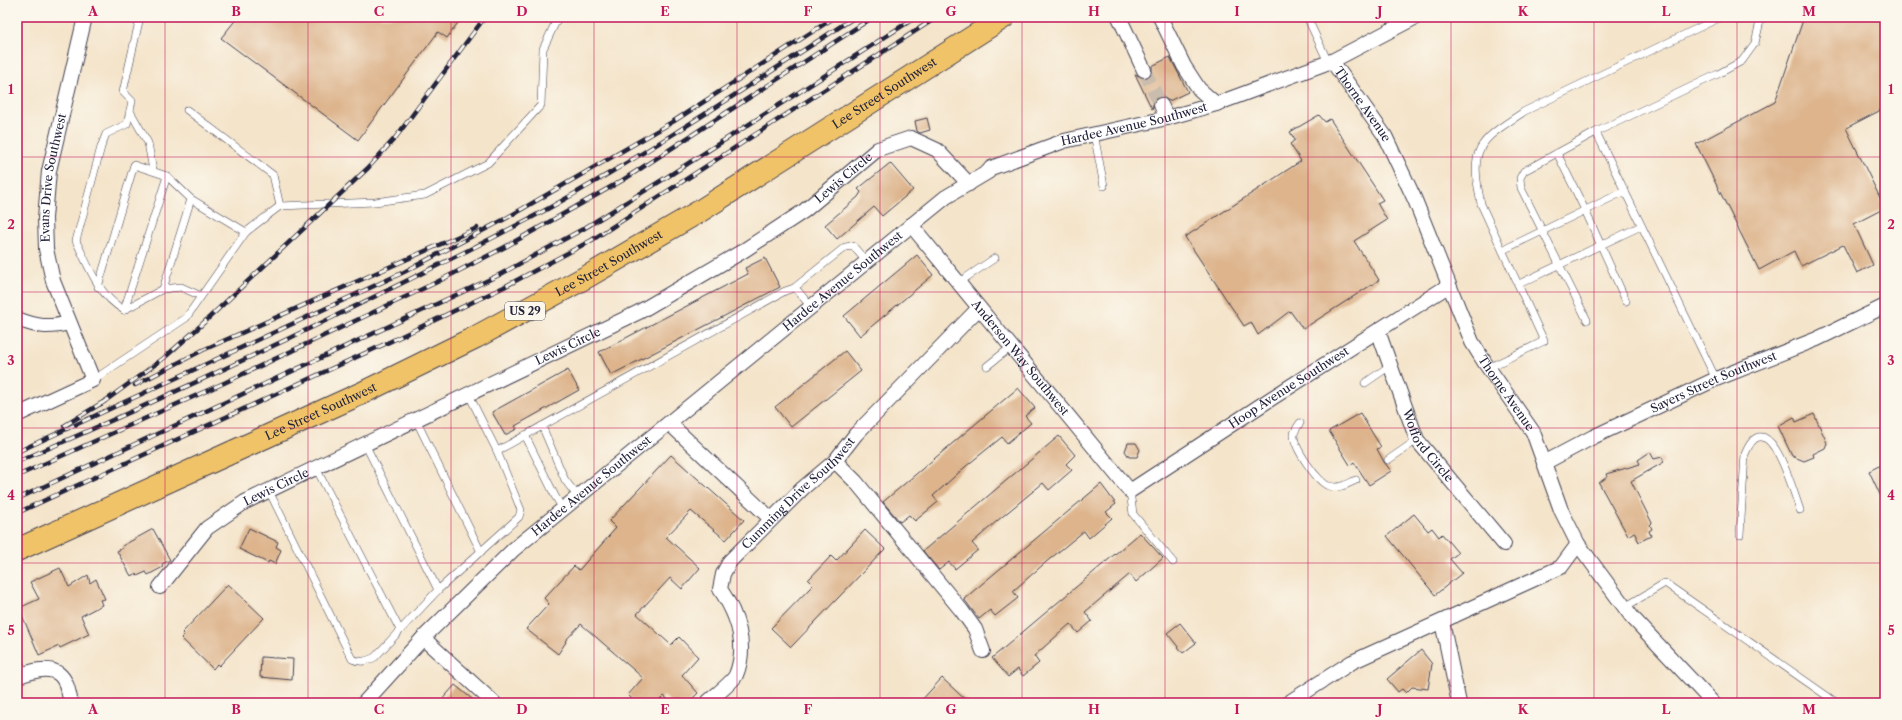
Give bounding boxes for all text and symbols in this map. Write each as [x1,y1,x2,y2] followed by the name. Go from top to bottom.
[87,3,99,19] text: A
[231,3,241,19] text: B
[374,3,384,19] text: C
[516,3,528,19] text: D
[660,3,670,19] text: E
[804,3,813,19] text: F
[945,3,957,19] text: G
[1088,3,1100,19] text: H
[1234,3,1240,19] text: I
[1375,3,1383,19] text: J
[1518,3,1529,19] text: K
[1662,3,1671,19] text: L
[1802,3,1816,19] text: M
[829,54,940,132] street label: Lee Street Southwest
[1331,63,1395,144] street label: Thorne Avenue
[8,81,14,97] text: 1
[1888,81,1894,97] text: 1
[1059,99,1210,148] street label: Hardee Avenue Southwest
[37,111,69,243] street label: Evans Drive Southwest
[811,149,875,206] street label: Lewis Circle
[7,216,15,232] text: 2
[1887,216,1895,232] text: 2
[553,226,666,299] street label: Lee Street Southwest
[779,227,906,334] street label: Hardee Avenue Southwest
[968,296,1073,419] street label: Anderson Way Southwest
[505,302,545,320] road number: US 29
[533,324,603,368] street label: Lewis Circle
[1226,343,1352,431] street label: Hoop Avenue Southwest
[1648,347,1779,416] street label: Sayers Street Southwest
[7,352,15,368] text: 3
[1475,352,1538,434] street label: Thorne Avenue
[1887,352,1895,368] text: 3
[263,379,380,443] street label: Lee Street Southwest
[1399,406,1457,485] street label: Wofford Circle
[528,432,655,539] street label: Hardee Avenue Southwest
[738,433,858,552] street label: Cumming Drive Southwest
[241,464,311,509] street label: Lewis Circle
[7,487,15,503] text: 4
[1887,487,1895,503] text: 4
[7,622,15,638] text: 5
[1887,622,1895,638] text: 5
[87,701,99,717] text: A
[231,701,241,717] text: B
[374,701,384,717] text: C
[516,701,528,717] text: D
[660,701,670,717] text: E
[804,701,813,717] text: F
[945,701,957,717] text: G
[1088,701,1100,717] text: H
[1234,701,1240,717] text: I
[1375,701,1383,717] text: J
[1518,701,1529,717] text: K
[1662,701,1671,717] text: L
[1802,701,1816,717] text: M

